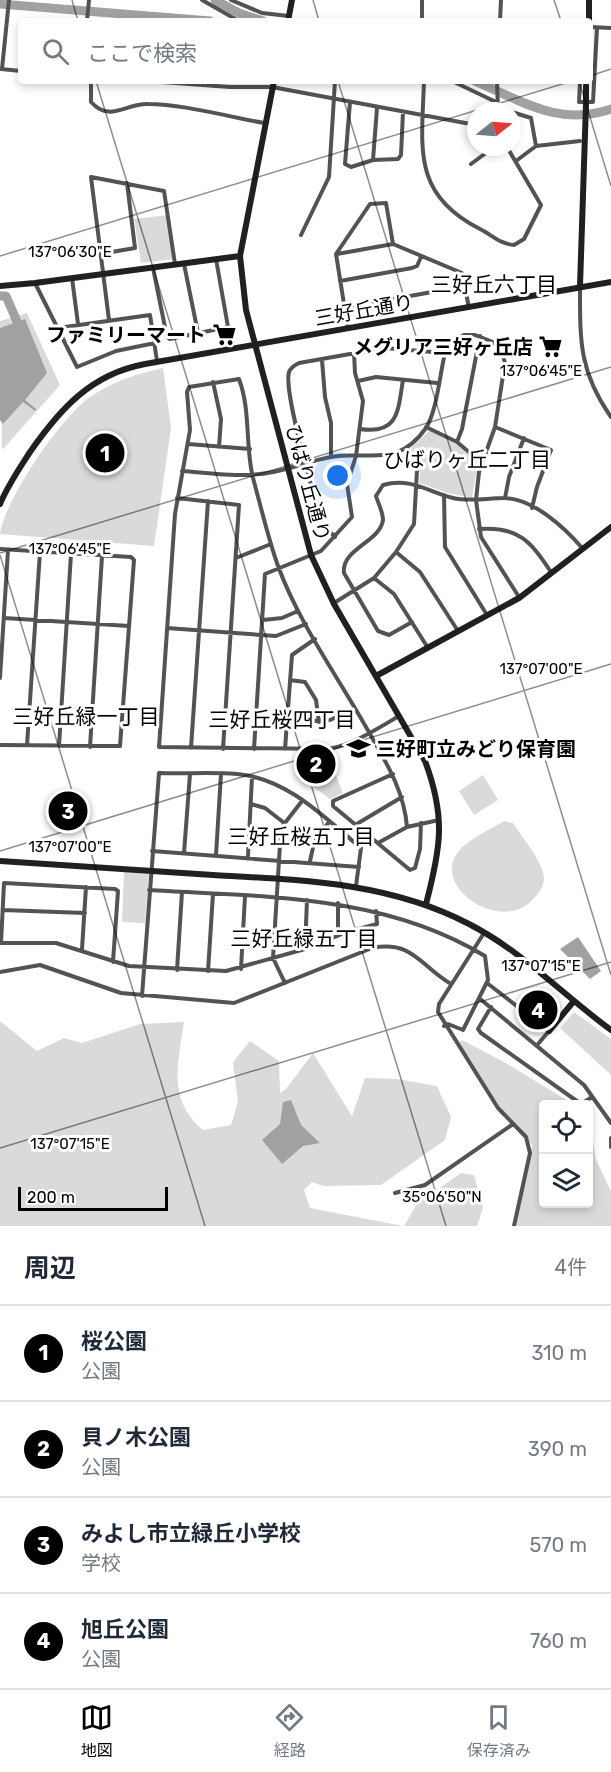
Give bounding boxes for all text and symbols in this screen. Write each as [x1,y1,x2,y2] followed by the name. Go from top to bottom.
[18,18,593,84] search box
[39,35,72,68] icon: search
[87,40,197,67] text: ここで検索
[467,102,521,156] north arrow
[28,243,112,261] text: 137°06'30"E
[431,272,557,297] district label: 三好丘六丁目
[313,289,415,331] street label: 三好丘通り
[211,322,237,348] supermarket icon: ファミリーマート
[46,323,206,347] place label: ファミリーマート
[538,334,564,360] supermarket icon: メグリア三好ヶ丘店
[353,335,533,359] place label: メグリア三好ヶ丘店
[500,362,582,380] text: 137°06'45"E
[281,422,335,544] street label: ひばり丘通り
[86,430,124,476] pin: 1
[383,447,551,472] district label: ひばりヶ丘二丁目
[323,461,352,490] your location
[29,540,111,558] text: 137°06'45"E
[499,660,583,678] text: 137°07'00"E
[13,704,160,729] district label: 三好丘緑一丁目
[209,707,356,732] district label: 三好丘桜四丁目
[345,736,371,762] school or university icon: 三好町立みどり保育園
[376,737,576,761] place label: 三好町立みどり保育園
[296,742,336,786] pin: 2
[48,788,88,834] pin: 3
[228,824,375,849] district label: 三好丘桜五丁目
[28,838,112,856] text: 137°07'00"E
[231,926,378,951] district label: 三好丘緑五丁目
[501,957,581,975] text: 137°07'15"E
[518,988,558,1032] pin: 4
[539,1100,593,1208] map controls
[539,1100,593,1154] button: locate
[30,1135,110,1153] text: 137°07'15"E
[539,1154,593,1208] button: layers
[18,1184,168,1212] scale bar
[27,1188,75,1207] text: 200 m
[402,1188,482,1206] text: 35°06'50"N
[24,1253,76,1284] text: 周辺
[555,1255,587,1279] text: 4件
[81,1328,147,1355] text: 桜公園
[39,1341,48,1365] text: 1
[531,1341,587,1365] text: 310 m
[81,1359,121,1383] text: 公園
[81,1424,191,1451] text: 貝ノ木公園
[37,1437,50,1461] text: 2
[528,1437,587,1461] text: 390 m
[81,1455,121,1479] text: 公園
[81,1520,301,1547] text: みよし市立緑丘小学校
[37,1533,50,1557] text: 3
[529,1533,587,1557] text: 570 m
[81,1551,121,1575] text: 学校
[81,1616,169,1643] text: 旭丘公園
[37,1629,50,1653] text: 4
[530,1629,587,1653] text: 760 m
[81,1647,121,1671] text: 公園
[80,1701,113,1761] tab: 地図
[273,1701,306,1761] tab: 経路
[467,1701,531,1761] tab: 保存済み

